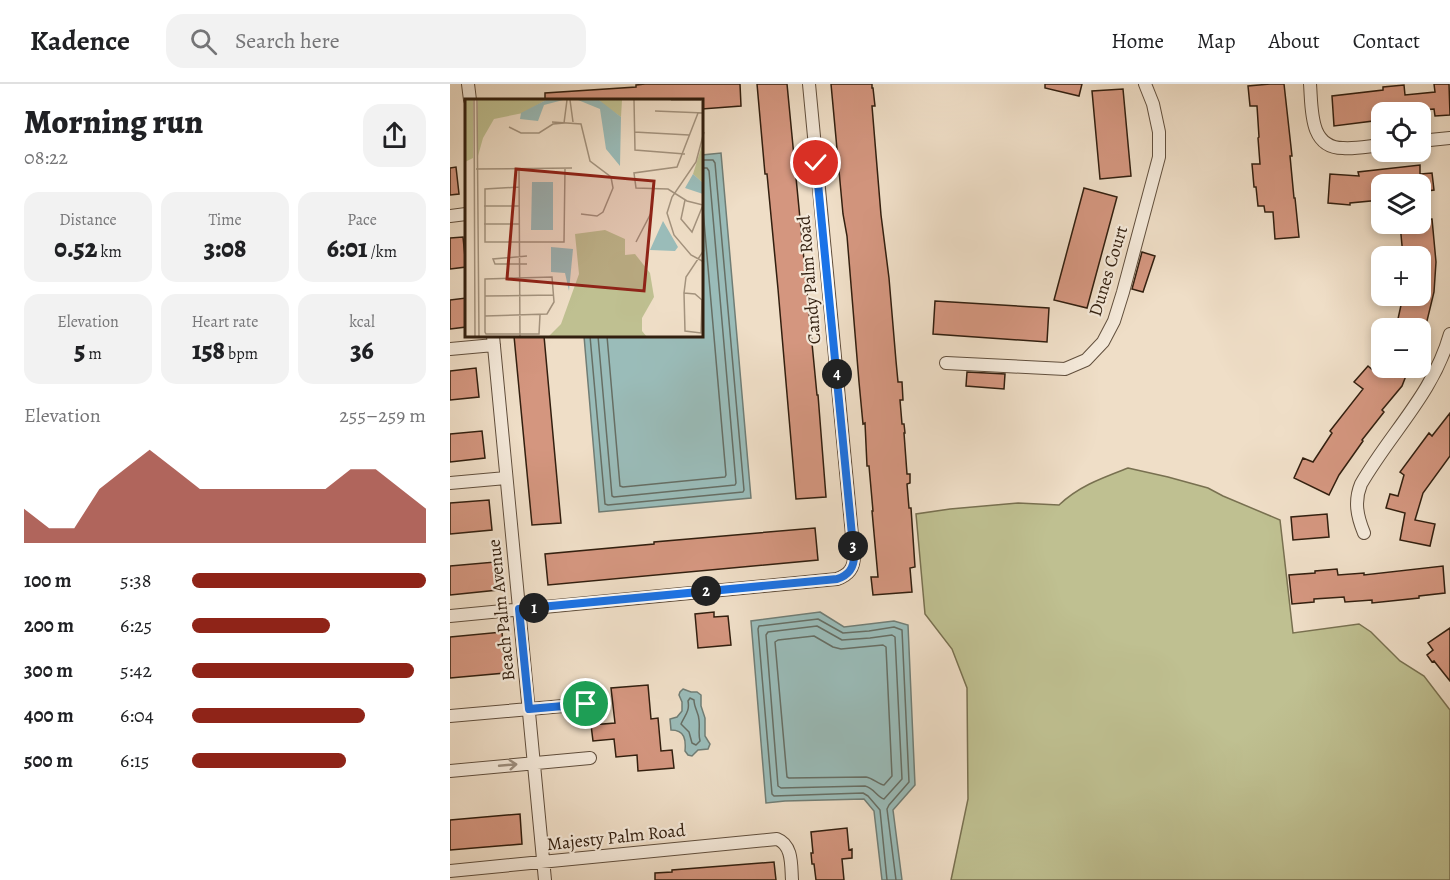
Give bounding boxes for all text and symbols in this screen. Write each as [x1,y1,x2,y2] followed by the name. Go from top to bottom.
[166,14,586,68] search box
[30,22,130,60] text: Kadence
[187,25,220,58] icon: search
[235,26,340,56] text: Search here
[1111,27,1164,55] text: Home
[1197,27,1235,55] text: Map
[1268,27,1320,55] text: About
[1353,27,1420,55] text: Contact
[24,99,203,144] text: Morning run
[465,99,704,338] inset map
[1371,102,1431,378] map controls
[1371,102,1431,162] button: locate
[363,104,426,167] button: share
[790,137,841,188] pin
[24,144,68,171] text: 08:22
[799,146,832,179] icon: check
[1371,174,1431,234] button: layers
[59,209,117,231] text: Distance
[208,209,242,231] text: Time
[347,209,377,231] text: Pace
[791,214,827,345] street label: Candy Palm Road
[1083,223,1133,319] street label: Dunes Court
[54,231,97,266] text: 0.52
[204,231,246,266] text: 3:08
[327,231,367,266] text: 6:01
[97,241,122,263] text: km
[367,241,397,263] text: /km
[1371,246,1431,306] button: +
[57,311,119,333] text: Elevation
[192,311,258,333] text: Heart rate
[349,311,375,333] text: kcal
[1371,318,1431,378] button: −
[74,333,85,368] text: 5
[192,333,225,368] text: 158
[350,333,374,368] text: 36
[85,343,102,365] text: m
[225,343,258,365] text: bpm
[822,359,852,389] pin: 4
[833,363,841,385] text: 4
[24,402,101,429] text: Elevation
[339,402,426,429] text: 255–259 m
[838,531,868,561] pin: 3
[850,535,856,557] text: 3
[482,538,520,682] street label: Beach Palm Avenue
[24,567,72,594] text: 100 m
[120,567,151,594] text: 5:38
[691,576,721,606] pin: 2
[702,580,710,602] text: 2
[519,593,549,623] pin: 1
[531,597,537,619] text: 1
[24,612,74,639] text: 200 m
[120,612,152,639] text: 6:25
[24,657,73,684] text: 300 m
[120,657,152,684] text: 5:42
[560,678,611,729] pin
[569,687,602,720] icon: arrive
[24,702,74,729] text: 400 m
[120,702,154,729] text: 6:04
[24,747,73,774] text: 500 m
[120,747,149,774] text: 6:15
[498,759,518,770] one-way arrow
[546,818,687,856] street label: Majesty Palm Road

